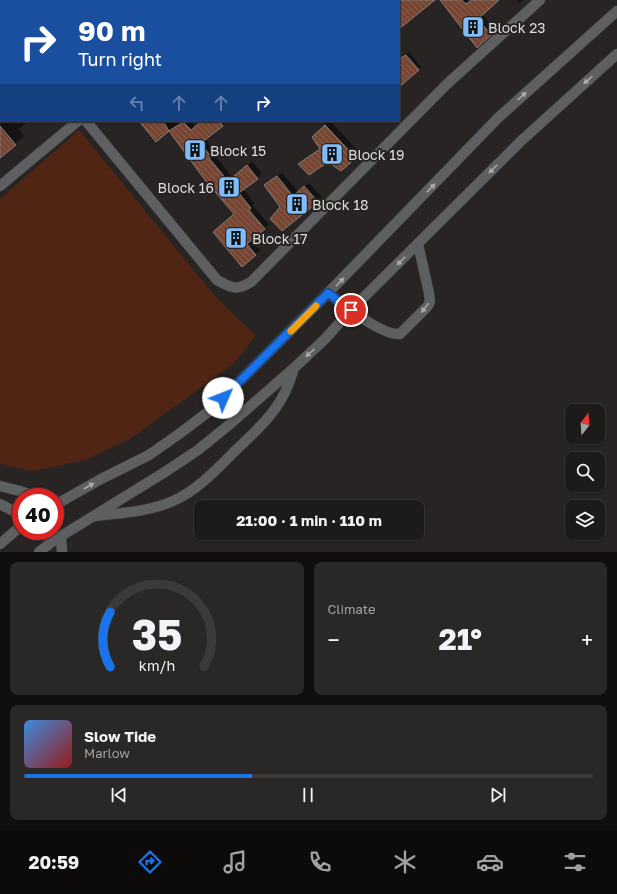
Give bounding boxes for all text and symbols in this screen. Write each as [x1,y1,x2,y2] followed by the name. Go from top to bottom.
[78,14,145,47] text: 90 m
[460,14,486,40] building icon: Block 23
[12,16,64,68] icon: right
[488,19,545,36] place label: Block 23
[78,48,162,70] text: Turn right
[583,75,593,85] one-way arrow
[126,92,148,114] icon: left
[168,92,190,114] icon: ahead
[210,92,232,114] icon: ahead
[252,92,274,114] icon: right
[517,92,527,101] one-way arrow
[182,137,208,163] building icon: Block 15
[319,141,345,167] building icon: Block 19
[210,142,266,159] place label: Block 15
[348,146,404,163] place label: Block 19
[488,164,498,174] one-way arrow
[216,174,242,200] building icon: Block 16
[158,179,214,196] place label: Block 16
[426,183,435,194] one-way arrow
[284,191,310,217] building icon: Block 18
[312,196,369,213] place label: Block 18
[223,225,249,251] building icon: Block 17
[252,230,307,247] place label: Block 17
[396,256,406,266] one-way arrow
[335,277,345,286] one-way arrow
[334,293,368,327] pin
[340,299,362,321] icon: arrive
[421,303,429,314] one-way arrow
[305,348,315,358] one-way arrow
[202,377,244,419] position arrow
[565,404,605,444] north arrow
[565,404,605,540] map controls
[565,452,605,492] button: search
[83,482,95,489] one-way arrow
[12,488,64,540] speed limit sign: 40
[565,500,605,540] button: layers
[236,511,382,529] text: 21:00 · 1 min · 110 m
[328,601,375,617] text: Climate
[131,608,182,658] text: 35
[439,621,482,657] text: 21°
[328,626,340,653] text: −
[581,626,593,653] text: +
[139,656,175,673] text: km/h
[84,727,156,745] text: Slow Tide
[84,745,130,761] text: Marlow
[108,784,130,806] icon: previous
[297,784,319,806] icon: pause
[487,784,509,806] icon: next
[136,848,164,876] icon: directions
[221,848,249,876] icon: music
[306,848,334,876] icon: phone
[391,848,419,876] icon: climate
[476,848,504,876] icon: car
[561,848,589,876] icon: filters
[28,851,79,873] text: 20:59

